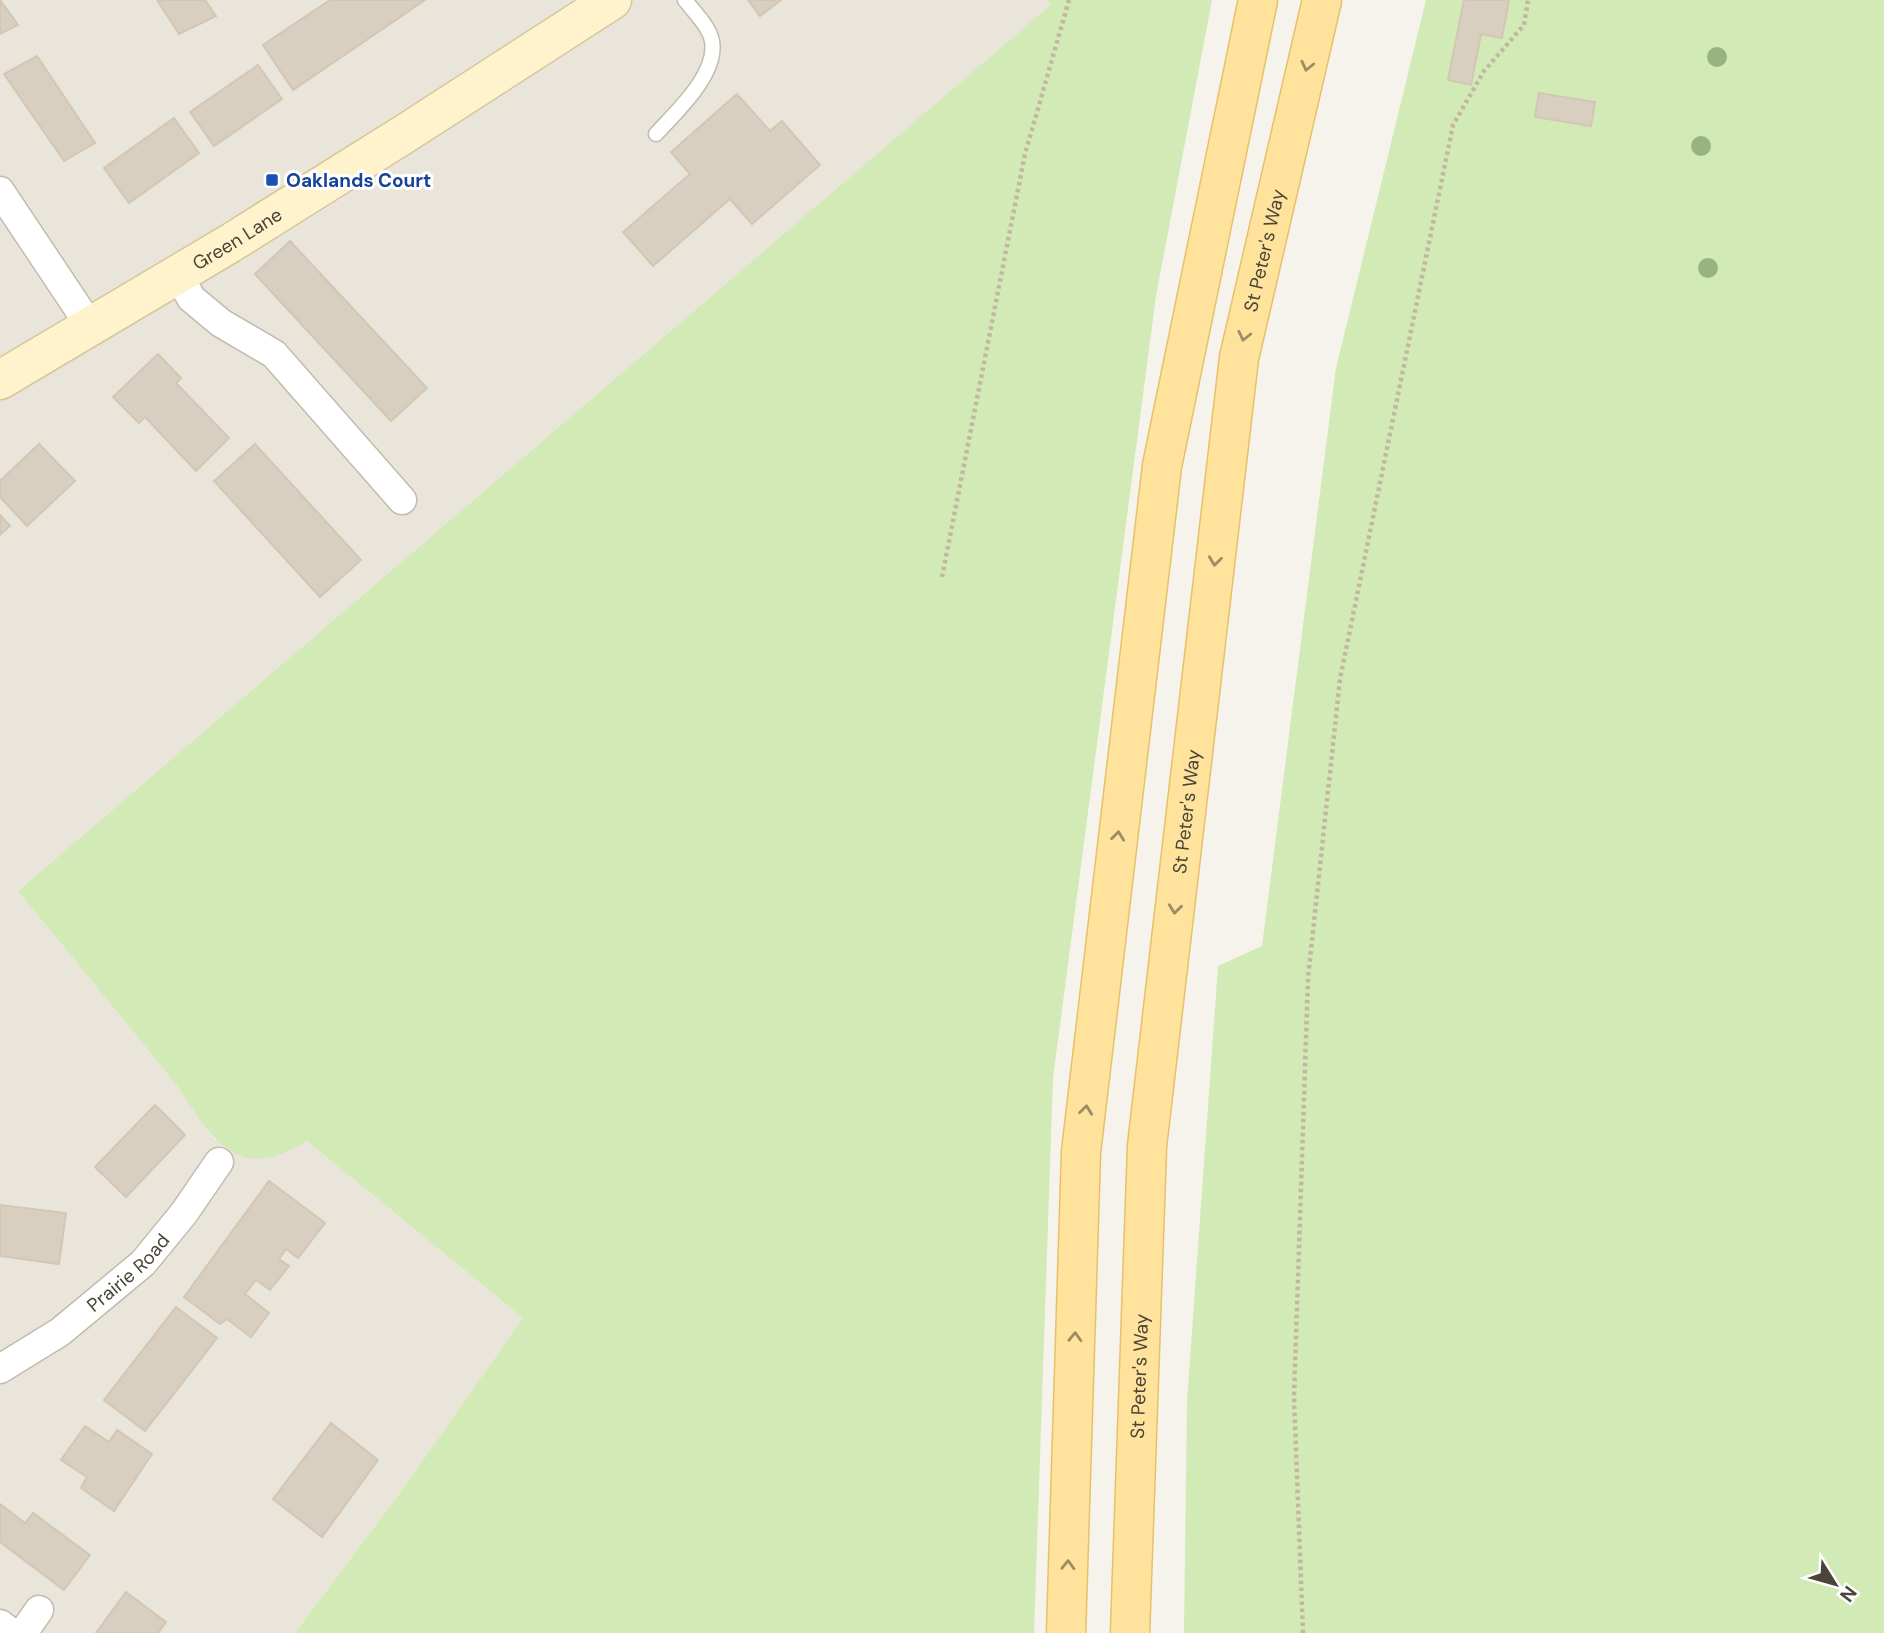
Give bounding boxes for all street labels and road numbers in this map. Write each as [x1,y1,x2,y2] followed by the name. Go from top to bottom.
[1238,186,1291,314] street label: St Peter's Way
[188,202,287,276] street label: Green Lane
[1167,748,1206,875] street label: St Peter's Way
[82,1228,175,1318] street label: Prairie Road
[1125,1313,1154,1439] street label: St Peter's Way

